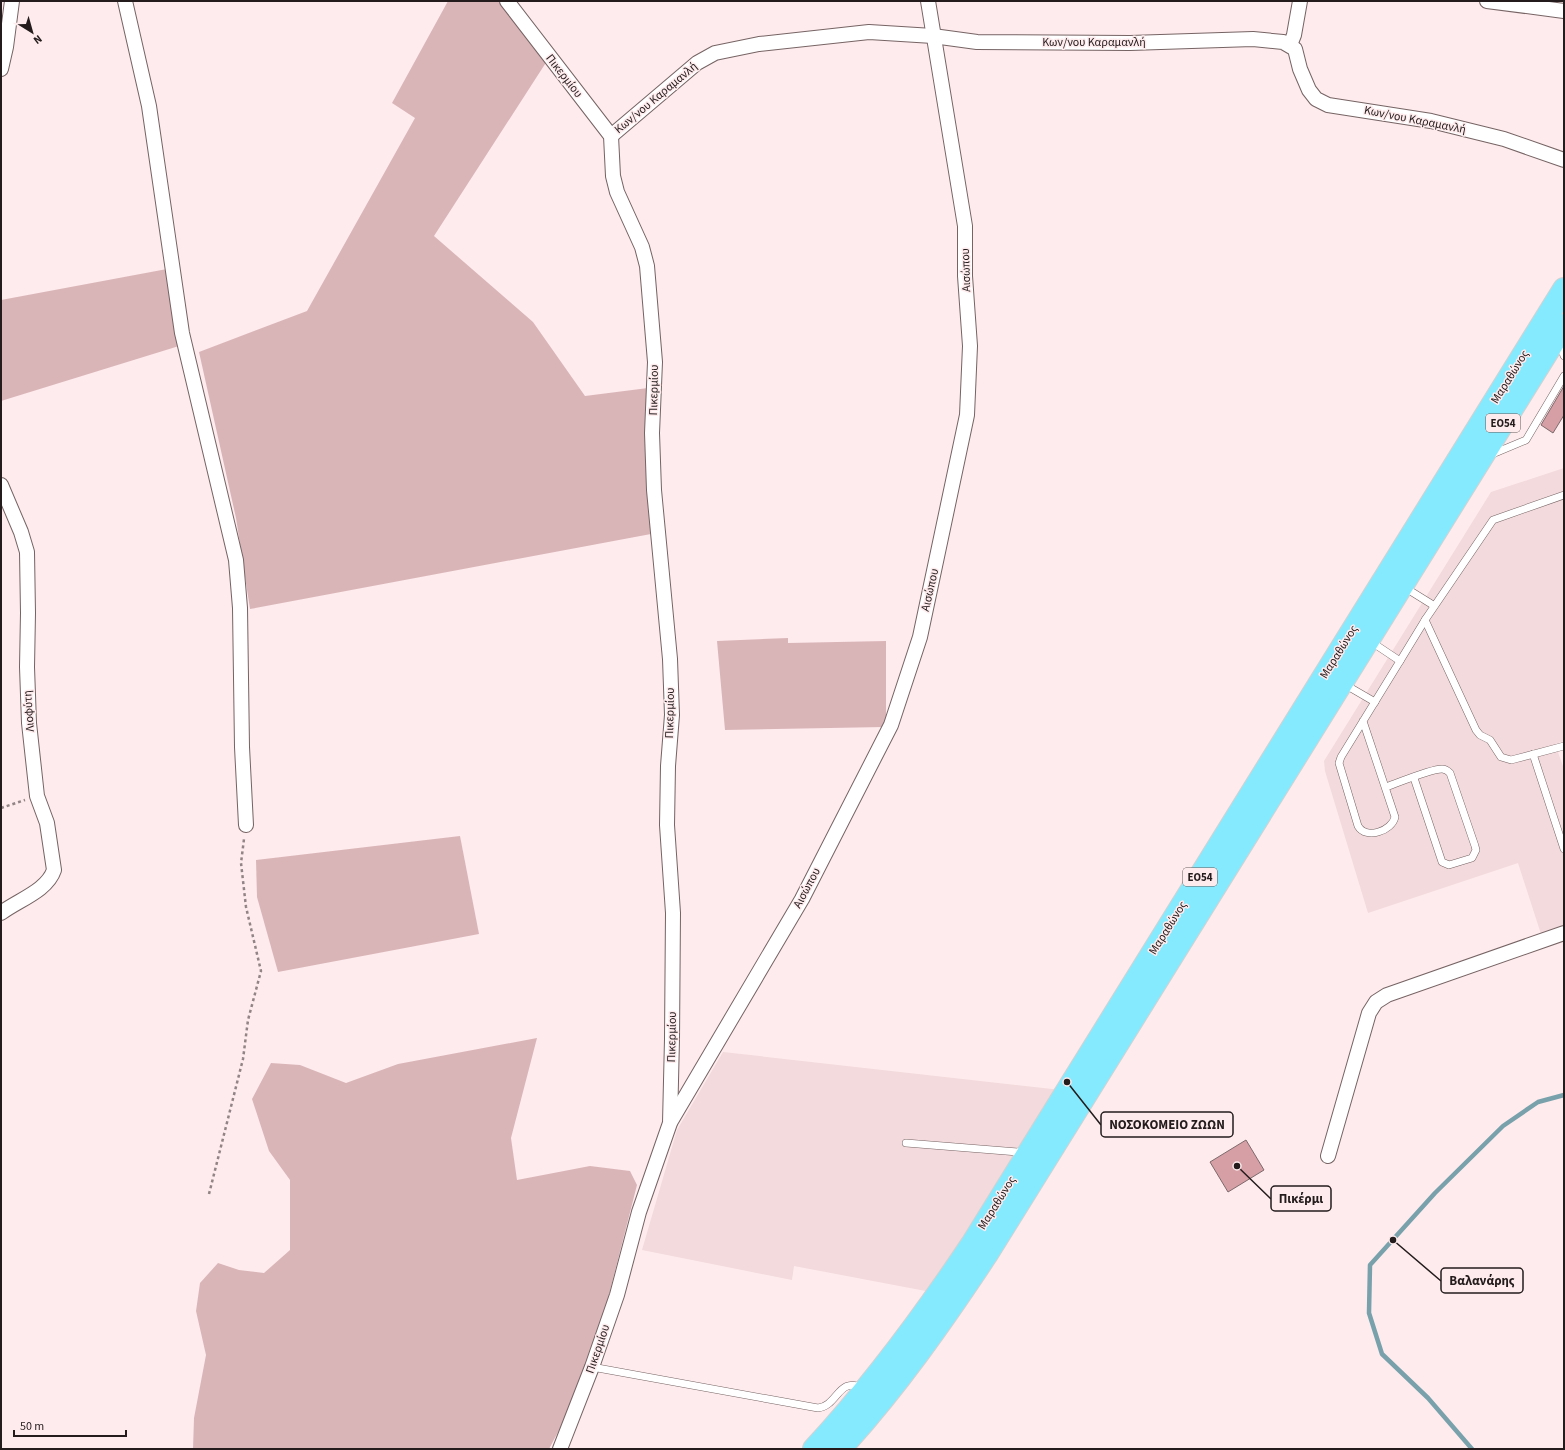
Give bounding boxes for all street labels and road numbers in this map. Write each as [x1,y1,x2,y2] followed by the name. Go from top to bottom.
[1042,34,1146,51] street label: Κων/νου Καραμανλή
[542,51,586,101] street label: Πικερμίου
[611,58,701,138] street label: Κων/νου Καραμανλή
[1363,102,1467,138] street label: Κων/νου Καραμανλή
[957,248,975,292] street label: Αισώπου
[1487,347,1533,407] street label: Μαραθώνος
[645,364,663,416] street label: Πικερμίου
[1486,414,1520,432] road number: ΕΟ54
[917,567,943,613] street label: Αισώπου
[1316,622,1362,682] street label: Μαραθώνος
[661,687,679,739] street label: Πικερμίου
[19,690,39,732] street label: Λιοφύτη
[789,865,825,911] street label: Αισώπου
[1183,868,1217,886] road number: ΕΟ54
[1145,898,1191,958] street label: Μαραθώνος
[663,1011,681,1063] street label: Πικερμίου
[974,1173,1020,1233] street label: Μαραθώνος
[582,1322,614,1376] street label: Πικερμίου

